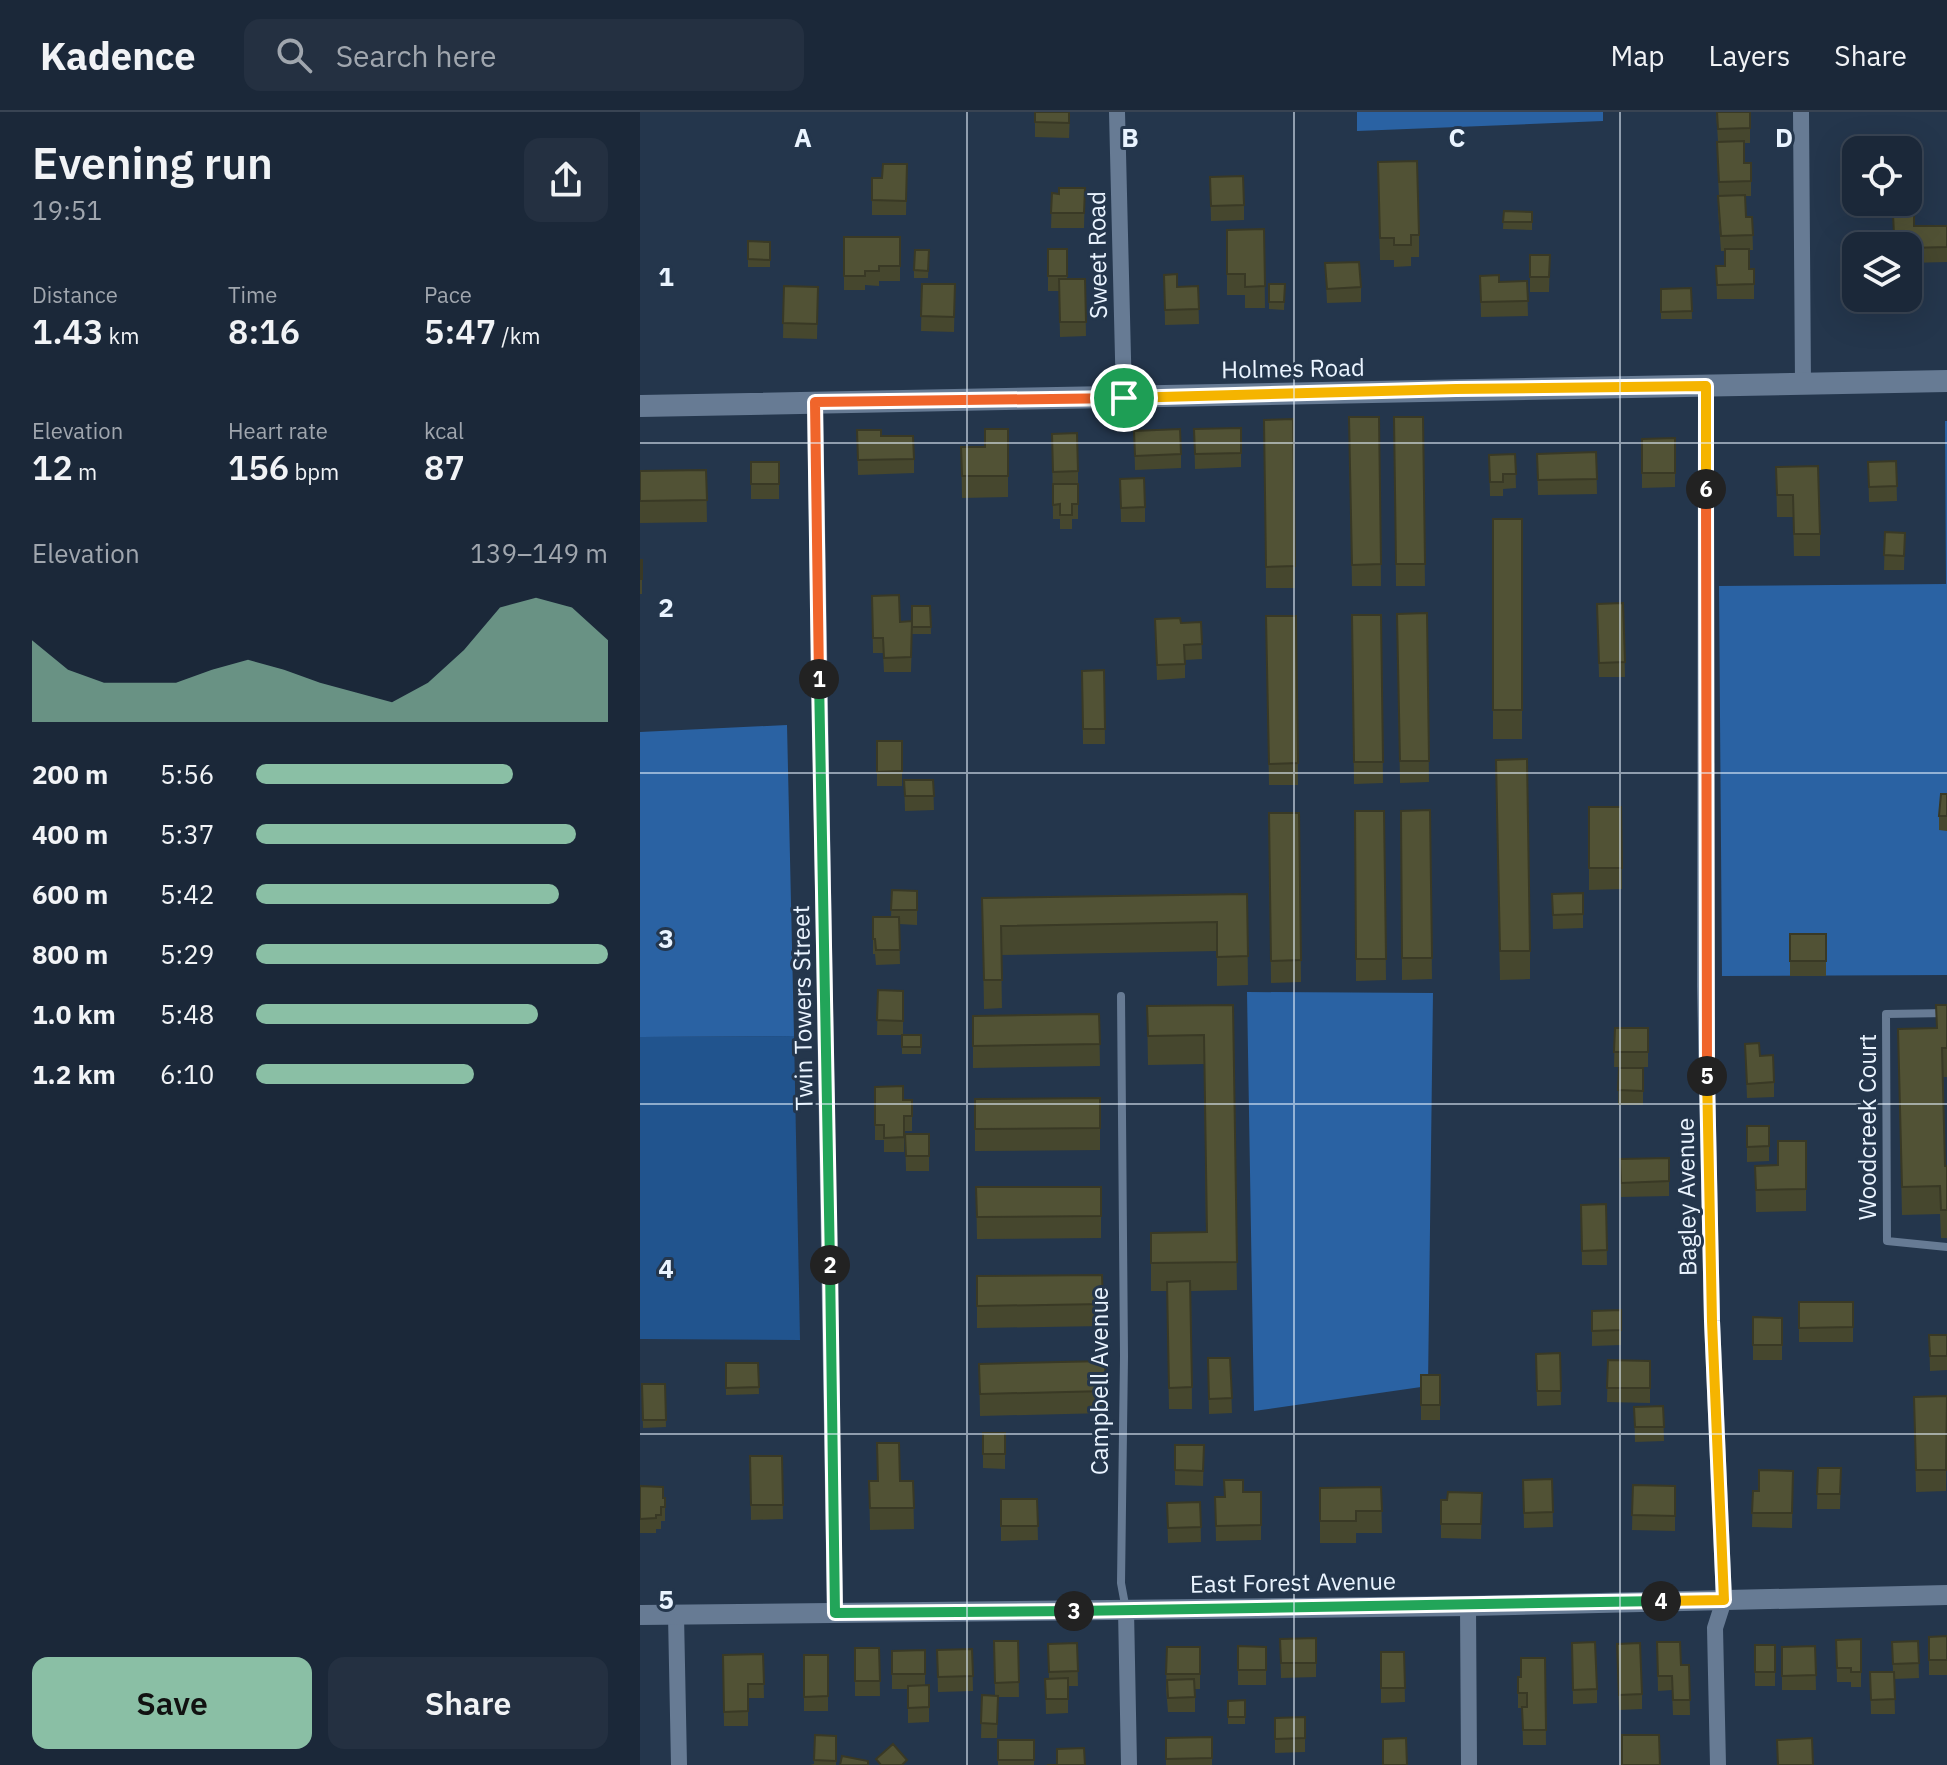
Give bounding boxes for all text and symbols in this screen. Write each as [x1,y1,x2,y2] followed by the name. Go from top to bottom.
[244,19,804,91] search box
[40,31,196,80] text: Kadence
[272,33,316,77] icon: search
[336,36,496,75] text: Search here
[1610,37,1664,74] text: Map
[1708,37,1790,74] text: Layers
[1834,37,1907,74] text: Share
[794,120,812,154] text: A
[1121,120,1139,154] text: B
[1449,120,1466,154] text: C
[1775,120,1793,154] text: D
[32,134,273,191] text: Evening run
[1842,136,1922,312] map controls
[1842,136,1922,216] button: locate
[524,138,608,222] button: share
[1080,191,1114,319] street label: Sweet Road
[32,193,102,227] text: 19:51
[1842,232,1922,312] button: layers
[658,259,674,293] text: 1
[32,280,118,309] text: Distance
[228,280,277,309] text: Time
[424,280,472,309] text: Pace
[32,309,103,353] text: 1.43
[228,309,300,353] text: 8:16
[424,309,496,353] text: 5:47
[103,321,139,350] text: km
[496,321,540,350] text: /km
[1221,351,1365,385] street label: Holmes Road
[1090,364,1158,432] pin
[1102,376,1146,420] icon: arrive
[32,416,123,445] text: Elevation
[228,416,328,445] text: Heart rate
[424,416,464,445] text: kcal
[32,445,73,489] text: 12
[228,445,289,489] text: 156
[424,445,465,489] text: 87
[73,457,97,486] text: m
[289,457,339,486] text: bpm
[1686,469,1726,509] pin: 6
[1699,474,1713,503] text: 6
[32,536,140,570] text: Elevation
[470,536,608,570] text: 139–149 m
[658,590,674,624] text: 2
[799,659,839,699] pin: 1
[812,664,826,693] text: 1
[32,757,108,791] text: 200 m
[160,757,214,791] text: 5:56
[32,817,108,851] text: 400 m
[160,817,214,851] text: 5:37
[32,877,108,911] text: 600 m
[160,877,214,911] text: 5:42
[784,905,820,1111] street label: Twin Towers Street
[658,921,674,955] text: 3
[32,937,108,971] text: 800 m
[160,937,214,971] text: 5:29
[32,997,116,1031] text: 1.0 km
[160,997,214,1031] text: 5:48
[1851,1034,1883,1220] street label: Woodcreek Court
[1687,1056,1727,1096] pin: 5
[32,1057,116,1091] text: 1.2 km
[160,1057,214,1091] text: 6:10
[1700,1061,1714,1090] text: 5
[1669,1117,1703,1277] street label: Bagley Avenue
[810,1245,850,1285] pin: 2
[823,1250,837,1279] text: 2
[658,1251,674,1285] text: 4
[1083,1287,1115,1475] street label: Campbell Avenue
[1190,1564,1396,1600] street label: East Forest Avenue
[1641,1581,1681,1621] pin: 4
[658,1582,674,1616] text: 5
[1654,1586,1668,1615] text: 4
[1054,1591,1094,1631] pin: 3
[1067,1596,1081,1625] text: 3
[32,1657,312,1749] button: Save
[328,1657,608,1749] button: Share

